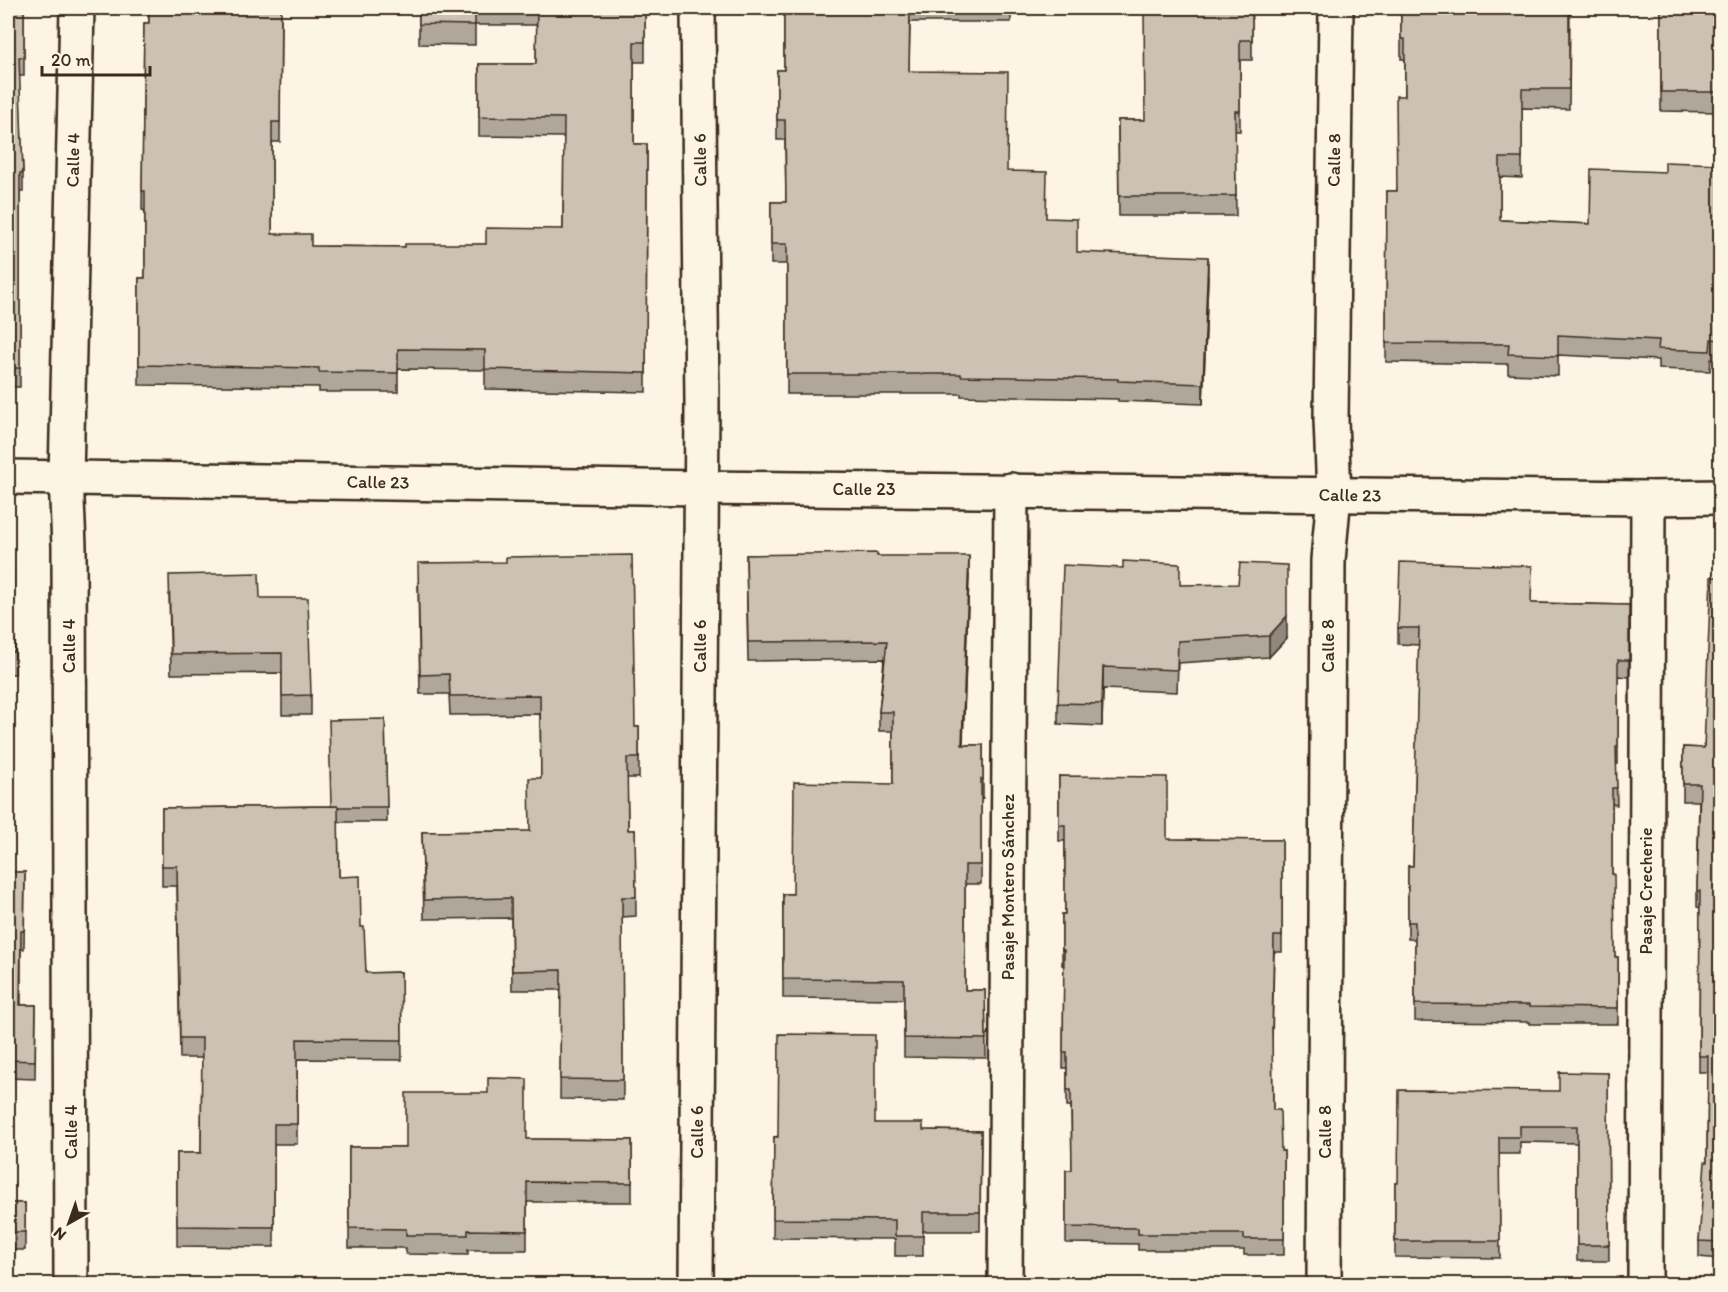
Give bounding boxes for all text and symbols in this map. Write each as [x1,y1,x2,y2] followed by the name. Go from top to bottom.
[42,39,150,77] scale bar
[51,49,91,71] text: 20 m
[62,132,84,187] street label: Calle 4
[689,133,711,187] street label: Calle 6
[1323,133,1345,187] street label: Calle 8
[346,470,410,494] street label: Calle 23
[832,478,896,500] street label: Calle 23
[1318,483,1382,507] street label: Calle 23
[58,619,80,673] street label: Calle 4
[689,619,711,673] street label: Calle 6
[1317,619,1339,673] street label: Calle 8
[997,793,1019,980] street label: Pasaje Montero Sánchez
[1635,828,1657,954] street label: Pasaje Crecherie
[60,1105,82,1159] street label: Calle 4
[686,1105,708,1159] street label: Calle 6
[1314,1105,1336,1159] street label: Calle 8
[39,1193,99,1253] north arrow
[49,1223,70,1245] text: N

